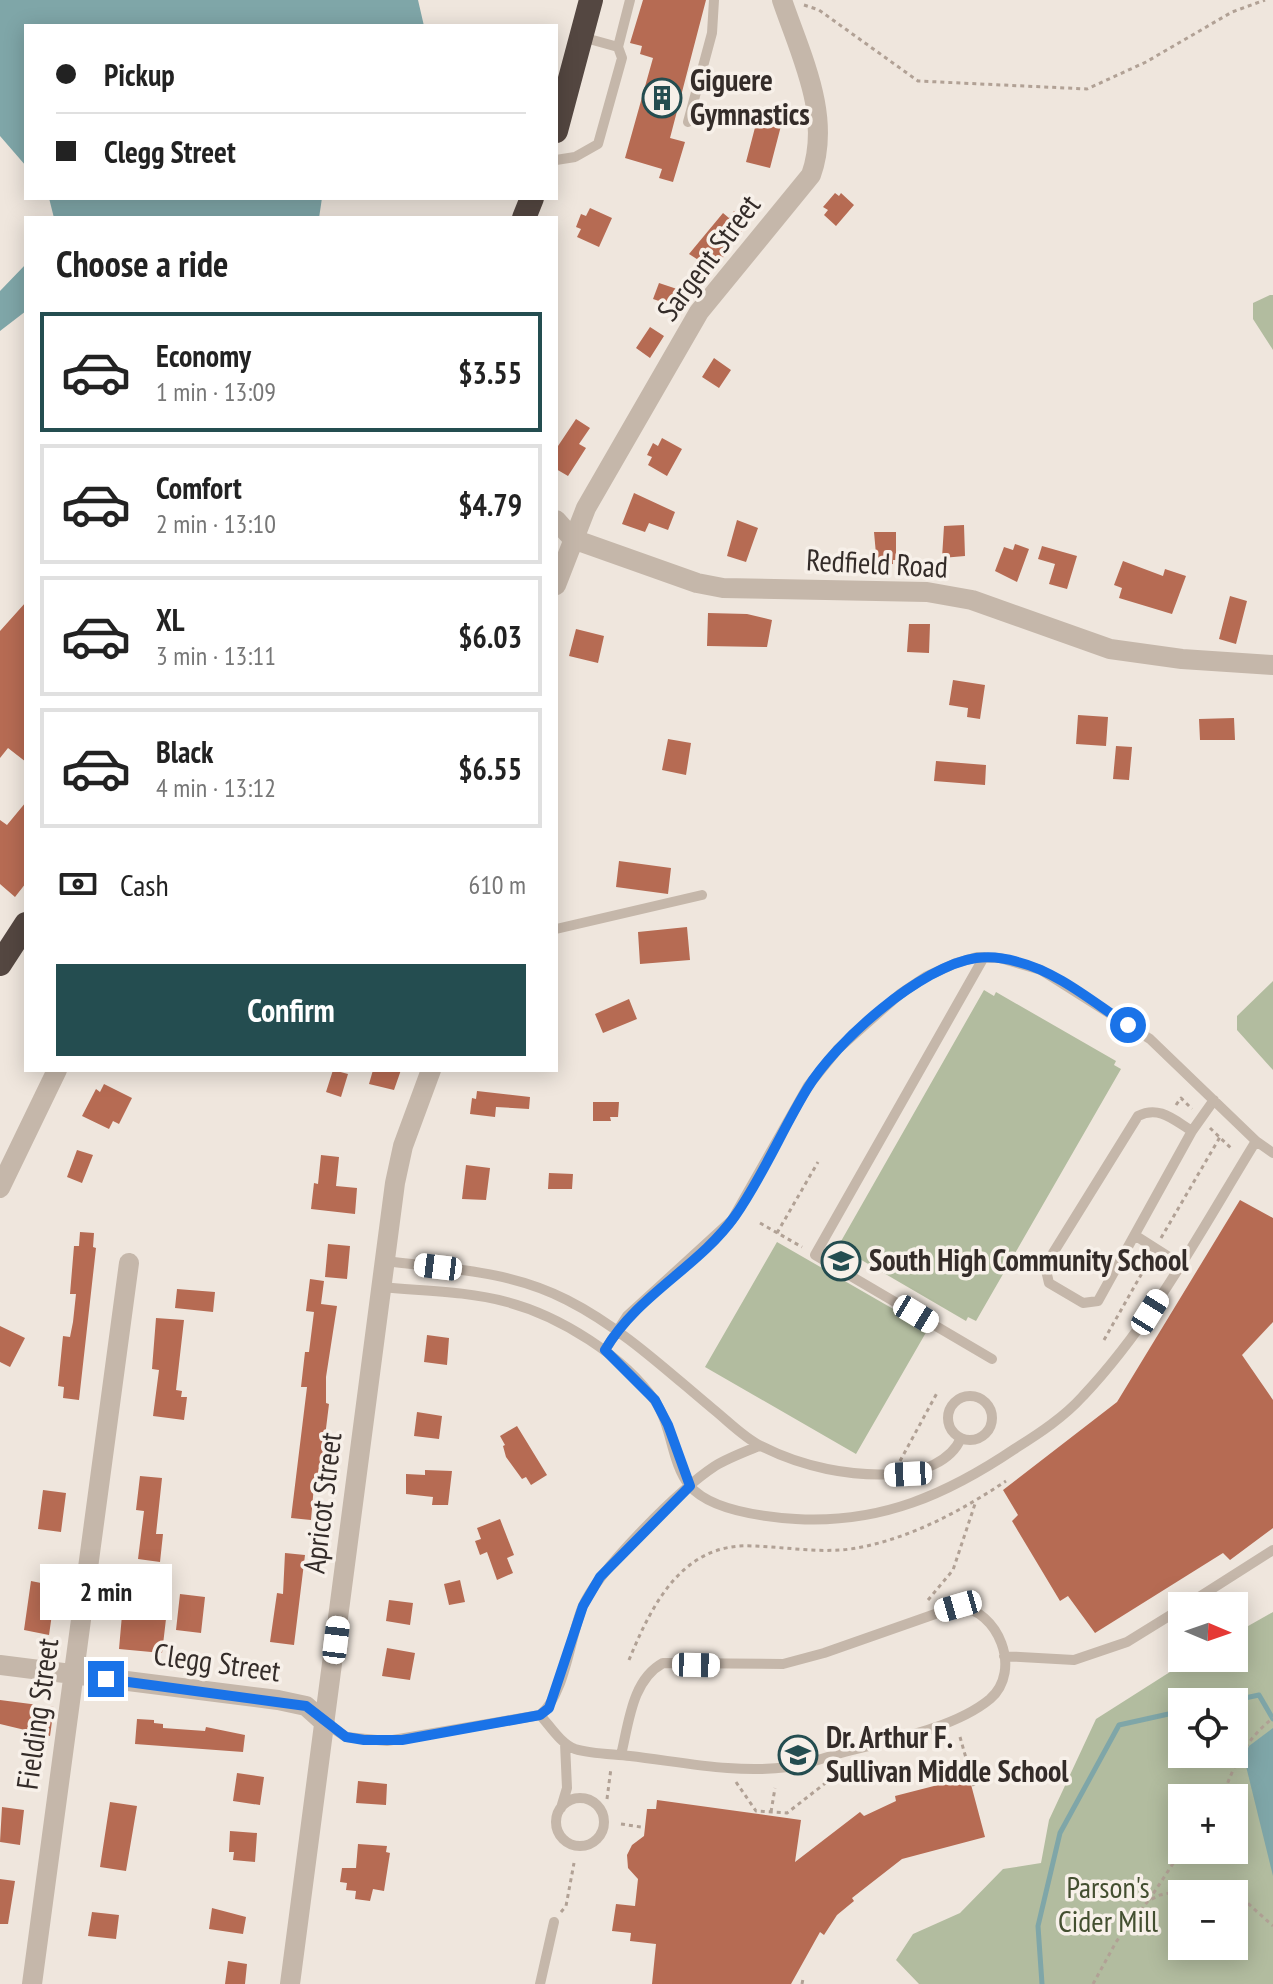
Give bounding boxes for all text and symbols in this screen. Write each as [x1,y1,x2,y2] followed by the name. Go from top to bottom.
[104,55,175,94] text: Pickup
[690,60,810,133] place label: Giguere Gymnastics
[641,77,683,119] building icon: Giguere Gymnastics
[104,132,236,171] text: Clegg Street
[648,186,768,328] street label: Sargent Street
[56,240,228,287] text: Choose a ride
[60,336,132,408] icon: car
[156,336,251,375] text: Economy
[458,353,522,392] text: $3.55
[156,375,276,408] text: 1 min · 13:09
[60,468,132,540] icon: car
[156,468,242,507] text: Comfort
[458,485,522,524] text: $4.79
[156,507,276,540] text: 2 min · 13:10
[805,539,949,586] street label: Redfield Road
[60,600,132,672] icon: car
[156,600,185,639] text: XL
[458,617,522,656] text: $6.03
[156,639,276,672] text: 3 min · 13:11
[60,732,132,804] icon: car
[156,732,213,771] text: Black
[458,749,522,788] text: $6.55
[156,771,276,804] text: 4 min · 13:12
[56,862,100,906] icon: cash
[120,865,169,904] text: Cash
[468,868,526,901] text: 610 m
[56,964,526,1056] button: Confirm
[1110,1007,1146,1043] route start
[820,1240,862,1282] school or university icon: South High Community School
[869,1240,1189,1279] place label: South High Community School
[413,1252,463,1282] car
[1127,1285,1173,1339] car
[889,1291,943,1337] car
[294,1429,350,1576] street label: Apricot Street
[883,1461,933,1487] car
[40,1563,172,1619] callout: 2 min
[80,1575,132,1608] text: 2 min
[932,1588,984,1624] car
[1168,1592,1248,1672] north arrow
[1168,1592,1248,1960] map controls
[321,1615,351,1665] car
[151,1633,284,1690] street label: Clegg Street
[7,1635,67,1792] street label: Fielding Street
[672,1653,720,1677] car
[88,1661,124,1697] route end
[1168,1688,1248,1768] button: locate
[826,1717,1069,1790] place label: Dr. Arthur F. Sullivan Middle School
[777,1734,819,1776] school or university icon: Dr. Arthur F. Sullivan Middle School
[1168,1784,1248,1864] button: +
[1058,1867,1158,1940] park label: Parson's Cider Mill
[1168,1880,1248,1960] button: −

